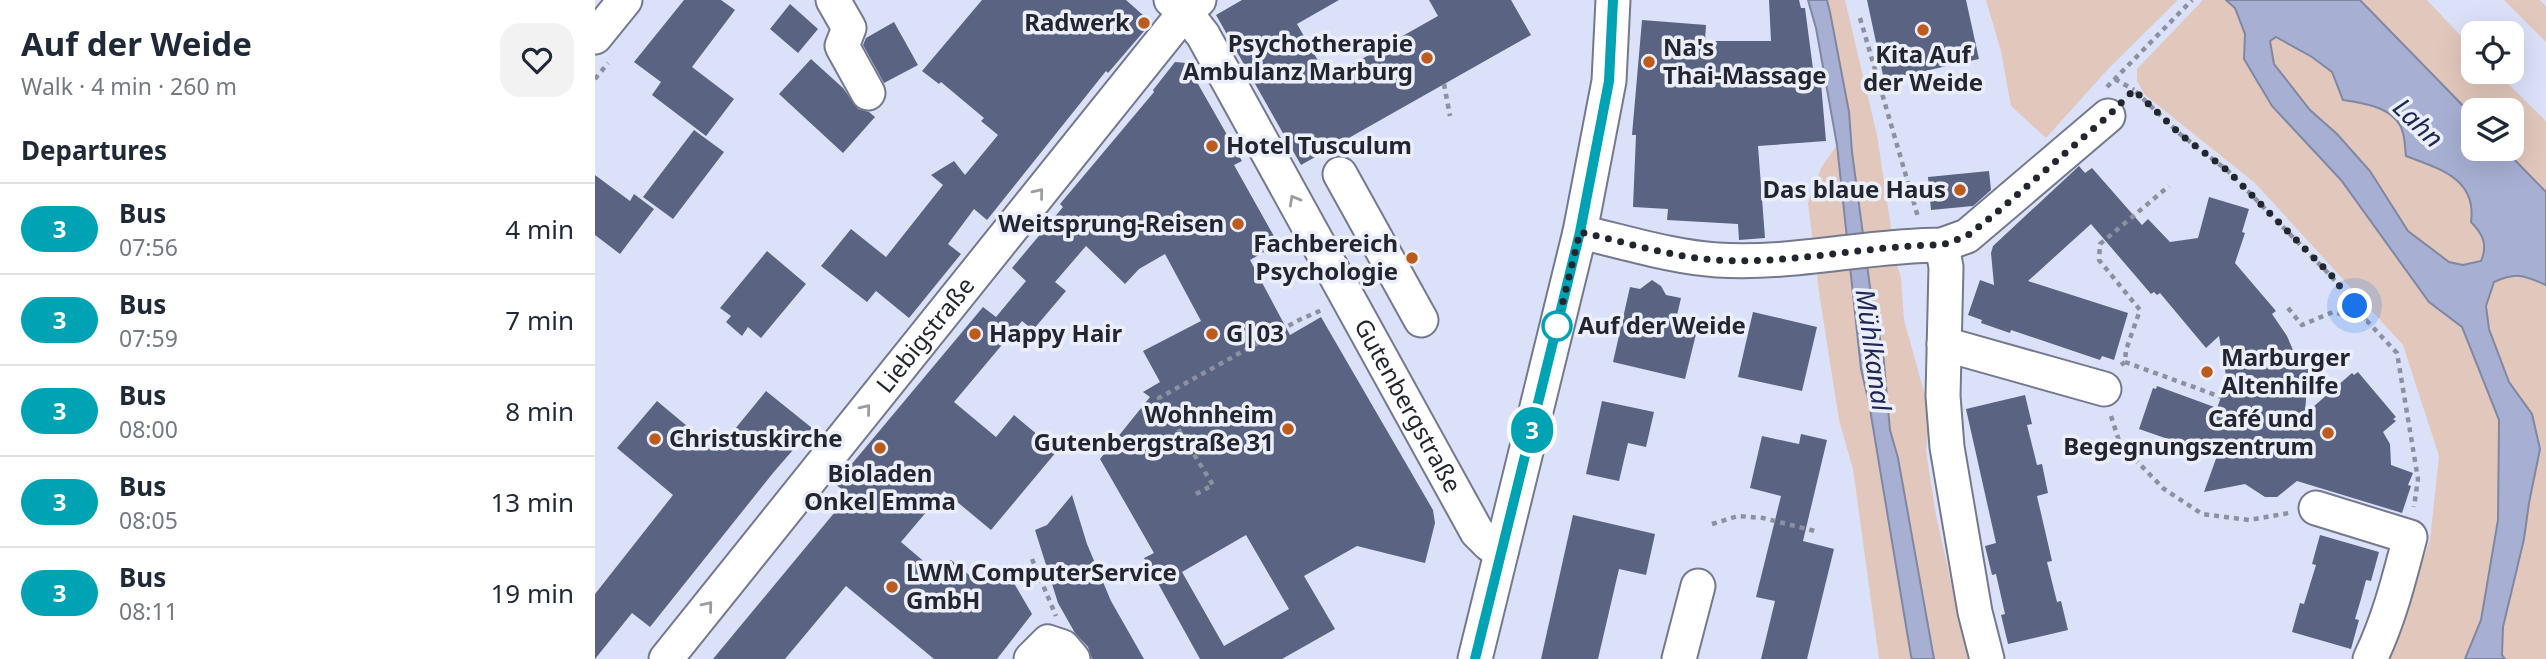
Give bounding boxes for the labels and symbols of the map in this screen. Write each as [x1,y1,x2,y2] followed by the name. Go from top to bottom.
[1024,5,1130,38] place label: Radwerk
[1136,15,1152,31] marker: Radwerk
[1915,22,1931,38] marker: Kita Auf der Weide
[1183,26,1413,87] place label: Psychotherapie Ambulanz Marburg
[1663,30,1827,91] place label: Na's Thai-Massage
[1863,37,1983,98] place label: Kita Auf der Weide
[1419,50,1435,66] marker: Psychotherapie Ambulanz Marburg
[1641,54,1657,70] marker: Na's Thai-Massage
[2386,89,2452,155] water label: Lahn
[1226,128,1412,161] place label: Hotel Tusculum
[1204,138,1220,154] marker: Hotel Tusculum
[1763,172,1946,205] place label: Das blaue Haus
[1952,182,1968,198] marker: Das blaue Haus
[1031,189,1043,202] one-way arrow
[1289,194,1302,207] one-way arrow
[998,206,1224,239] place label: Weitsprung-Reisen
[1230,216,1246,232] marker: Weitsprung-Reisen
[1253,226,1398,287] place label: Fachbereich Psychologie
[1404,250,1420,266] marker: Fachbereich Psychologie
[868,269,981,399] street label: Liebigstraße
[1848,287,1901,414] water label: Mühlkanal
[2337,288,2372,323] your location
[1578,308,1746,341] place label: Auf der Weide
[1542,311,1572,341] marker: Auf der Weide
[1347,312,1470,498] street label: Gutenbergstraße
[989,316,1122,349] place label: Happy Hair
[1226,316,1284,349] place label: G|03
[967,326,983,342] marker: Happy Hair
[1204,326,1220,342] marker: G|03
[2221,340,2350,401] place label: Marburger Altenhilfe
[2199,364,2215,380] marker: Marburger Altenhilfe
[1034,397,1274,458] place label: Wohnheim Gutenbergstraße 31
[2063,401,2314,462] place label: Café und Begegnungszentrum
[858,405,870,418] one-way arrow
[1509,407,1555,453] line badge: 3
[669,421,843,454] place label: Christuskirche
[1280,421,1296,437] marker: Wohnheim Gutenbergstraße 31
[2320,425,2336,441] marker: Café und Begegnungszentrum
[647,431,663,447] marker: Christuskirche
[872,440,888,456] marker: Bioladen Onkel Emma
[804,456,956,517] place label: Bioladen Onkel Emma
[906,555,1177,616] place label: LWM ComputerService GmbH
[884,579,900,595] marker: LWM ComputerService GmbH
[700,601,713,613] one-way arrow

